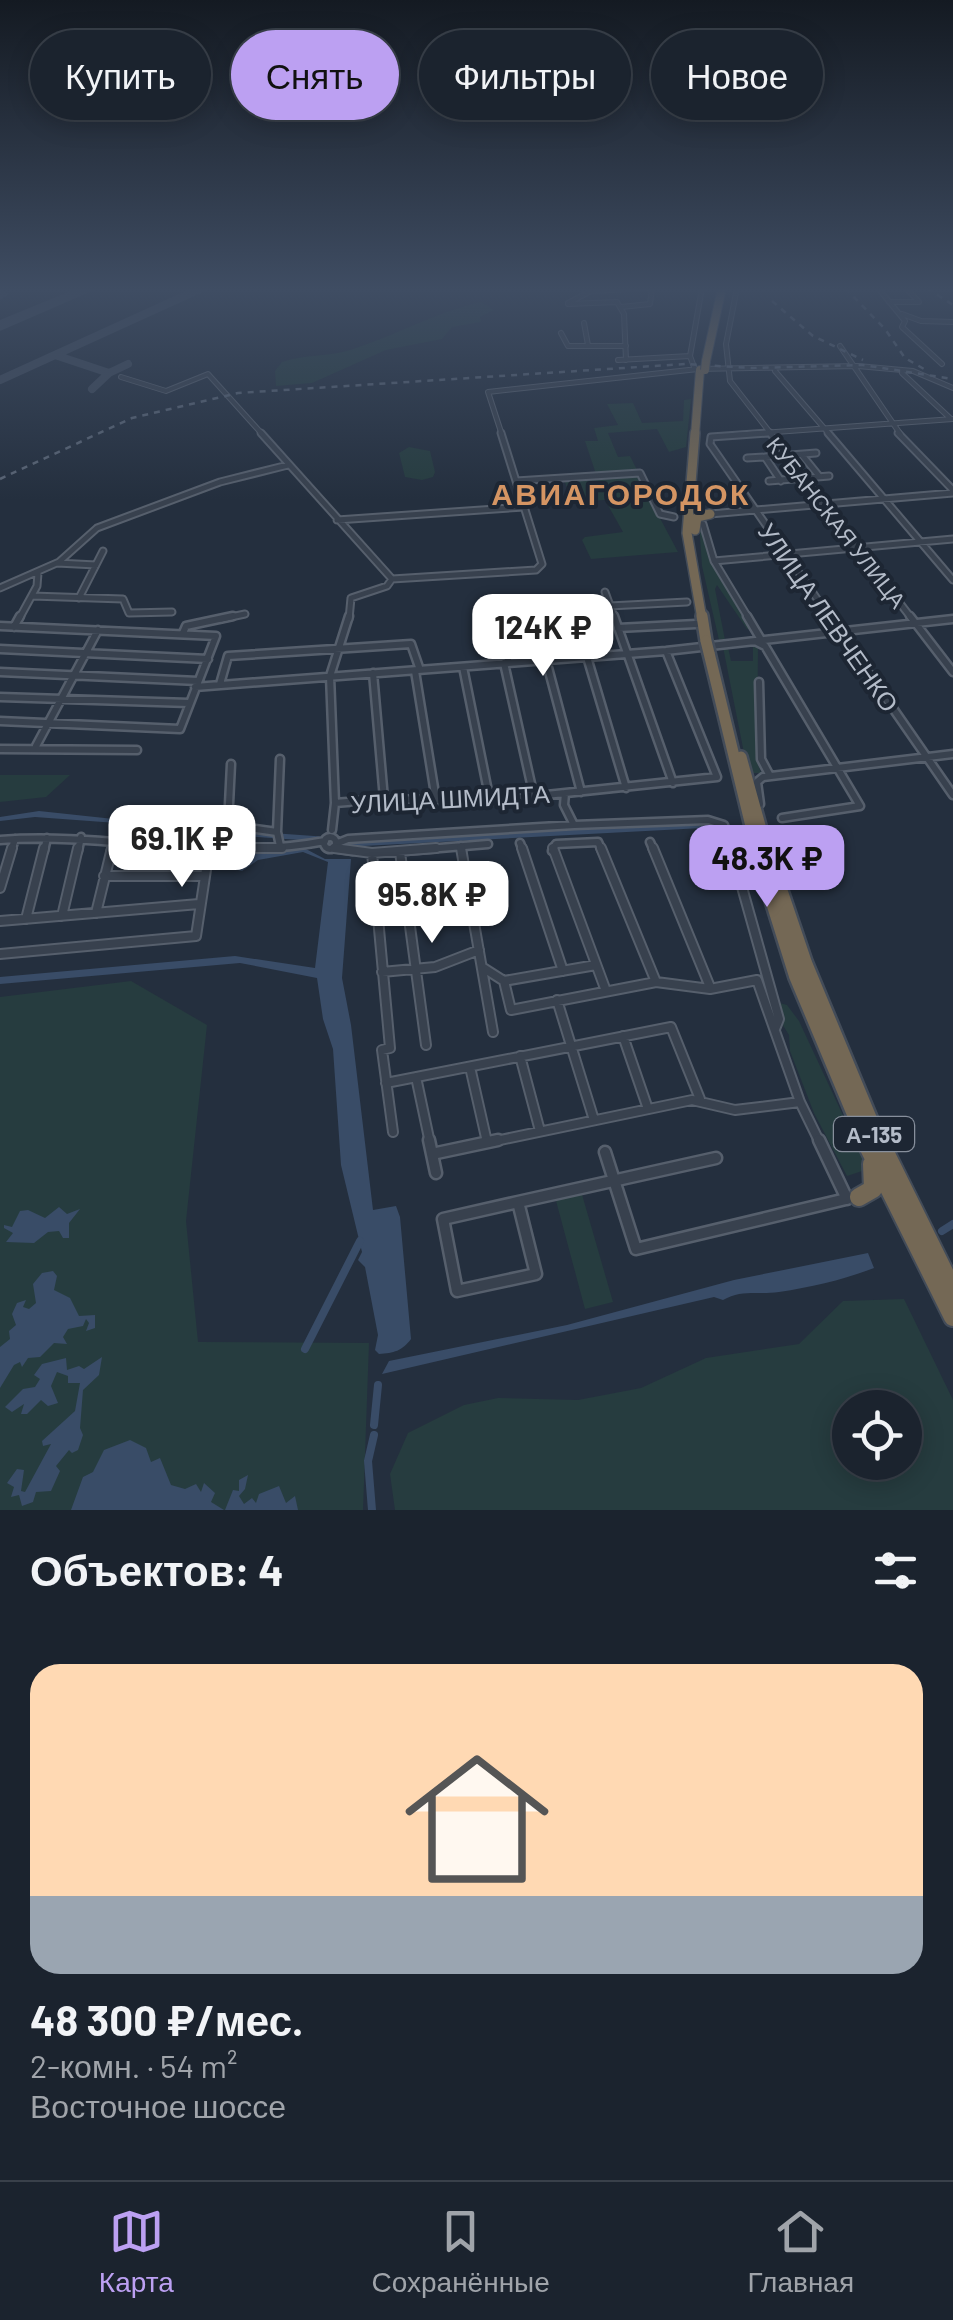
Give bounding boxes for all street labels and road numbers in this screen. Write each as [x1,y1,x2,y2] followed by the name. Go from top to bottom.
[761,431,912,613] street label: КУБАНСКАЯ УЛИЦА
[753,517,905,717] street label: УЛИЦА ЛЕВЧЕНКО
[350,778,551,818] street label: УЛИЦА ШМИДТА
[834,1117,914,1151] road number: А-135

